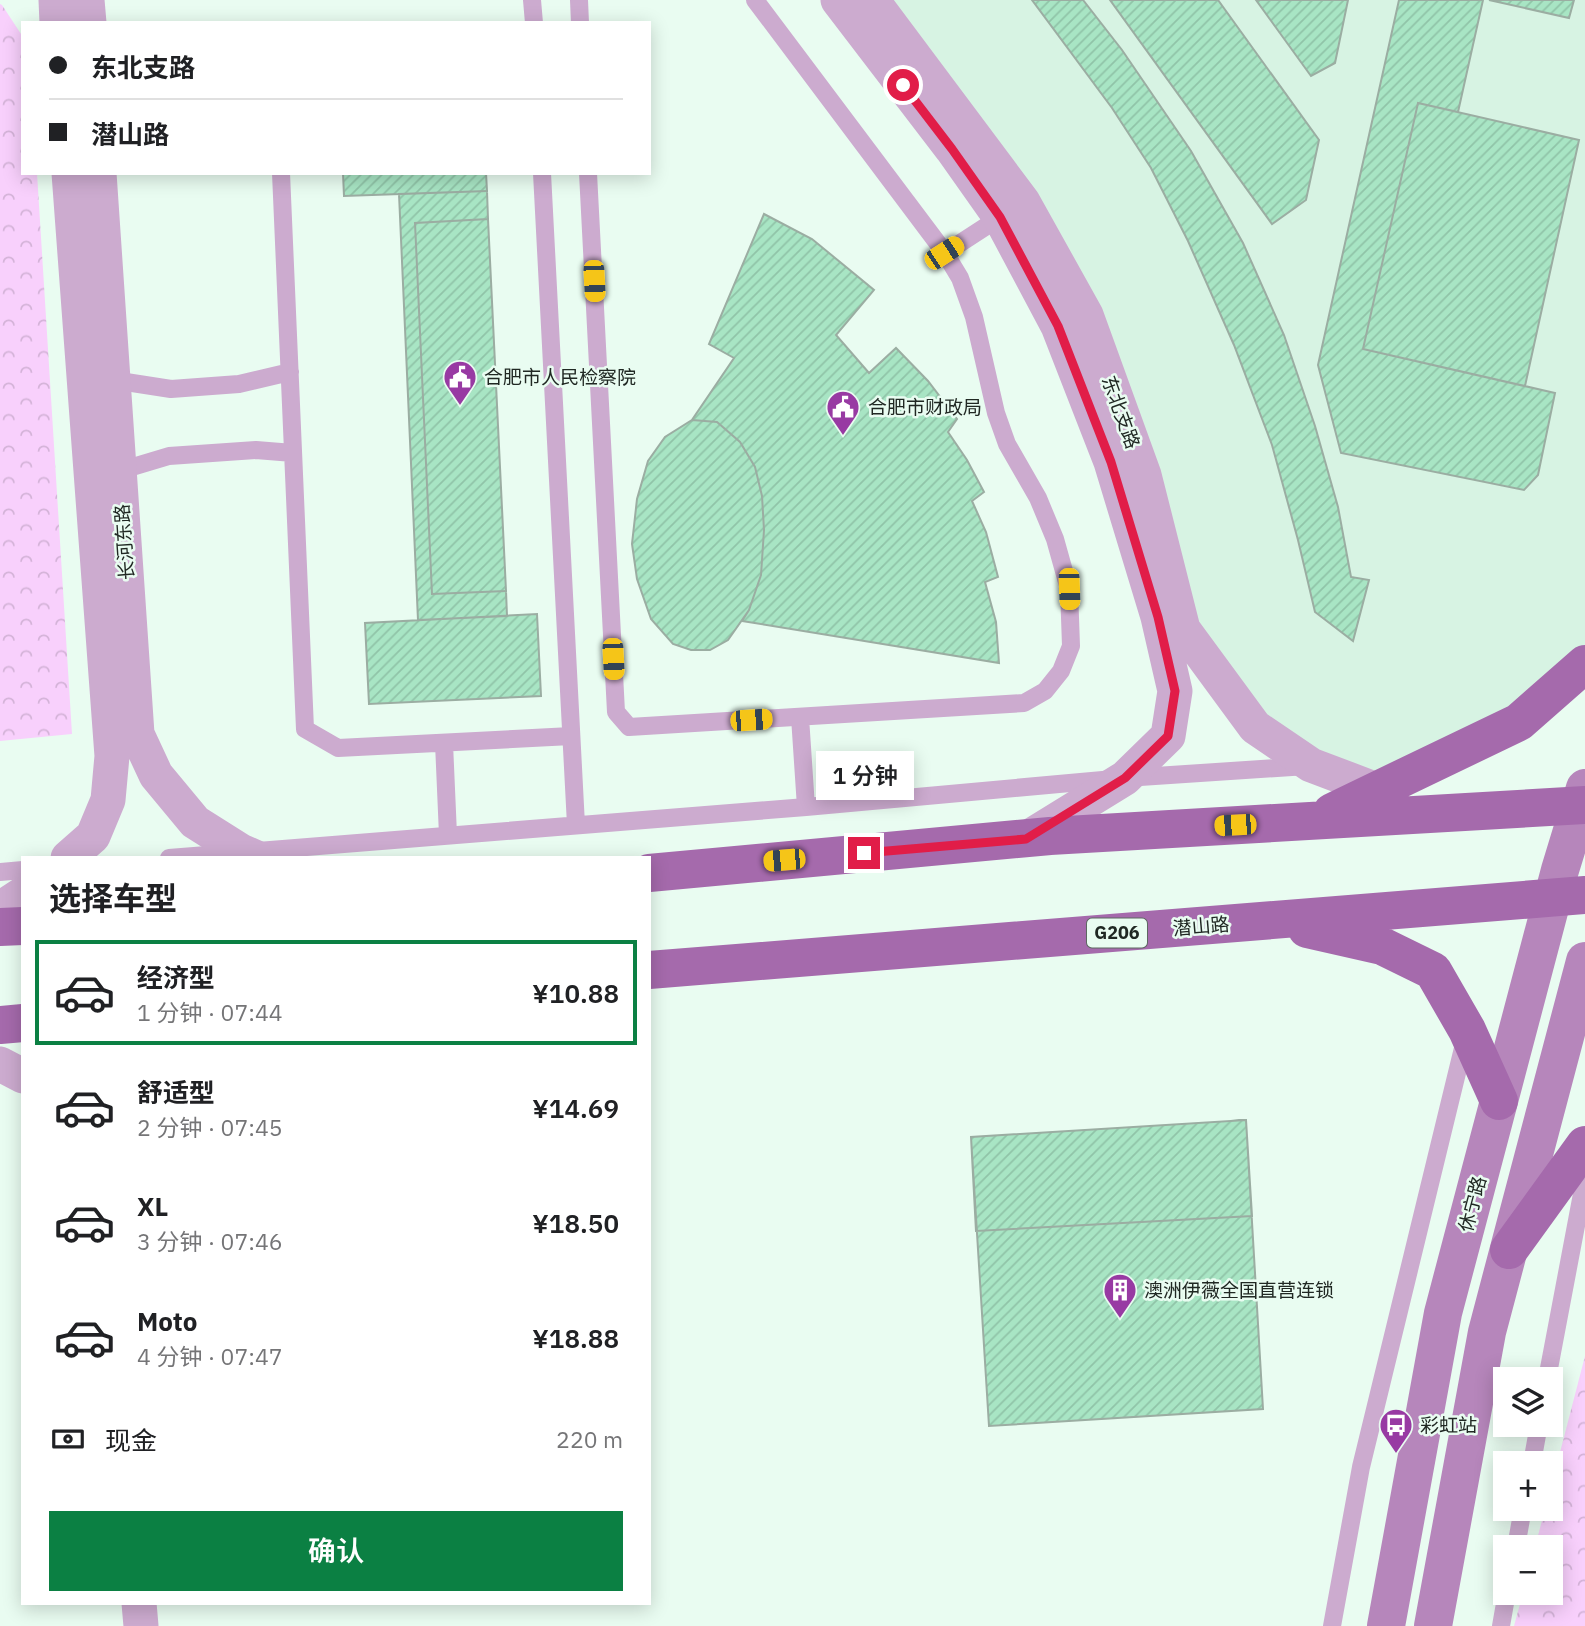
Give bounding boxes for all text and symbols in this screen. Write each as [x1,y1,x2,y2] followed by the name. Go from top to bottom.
[91,50,195,84] text: 东北支路
[887,69,919,101] route start
[91,117,169,151] text: 潜山路
[921,233,968,273] car
[583,259,606,303] car
[441,358,479,407] public building icon: 合肥市人民检察院
[484,365,636,389] place label: 合肥市人民检察院
[1097,372,1145,452] street label: 东北支路
[824,388,862,437] public building icon: 合肥市财政局
[868,395,982,419] place label: 合肥市财政局
[109,503,139,581] street label: 长河东路
[1058,568,1081,610] car
[602,637,625,681] car
[730,708,773,732] car
[815,752,913,800] callout: 1 分钟
[832,760,898,790] text: 1 分钟
[1214,813,1257,837] car
[848,837,880,869] route end
[763,848,806,872] car
[49,877,177,919] text: 选择车型
[1172,912,1230,940] street label: 潜山路
[1087,918,1147,948] road number: G206
[137,960,215,994] text: 经济型
[53,961,116,1024] icon: car
[532,976,619,1010] text: ¥10.88
[137,997,283,1027] text: 1 分钟 · 07:44
[137,1075,215,1109] text: 舒适型
[53,1076,116,1139] icon: car
[532,1091,619,1125] text: ¥14.69
[137,1112,283,1142] text: 2 分钟 · 07:45
[1453,1173,1491,1235] street label: 休宁路
[137,1189,168,1223] text: XL
[53,1191,116,1254] icon: car
[532,1206,619,1240] text: ¥18.50
[137,1226,283,1256] text: 3 分钟 · 07:46
[1101,1271,1139,1320] building icon: 澳洲伊薇全国直营连锁
[1144,1278,1334,1302] place label: 澳洲伊薇全国直营连锁
[137,1304,197,1338] text: Moto
[53,1306,116,1369] icon: car
[532,1321,619,1355] text: ¥18.88
[137,1341,283,1371] text: 4 分钟 · 07:47
[1493,1367,1563,1605] map controls
[1493,1367,1563,1437] button: layers
[1377,1406,1415,1455] bus stop icon: 彩虹站
[1420,1413,1477,1437] place label: 彩虹站
[49,1420,87,1458] icon: cash
[105,1423,157,1457] text: 现金
[556,1424,623,1454] text: 220 m
[1493,1451,1563,1521] button: +
[49,1511,623,1591] button: 确认
[1493,1535,1563,1605] button: −

